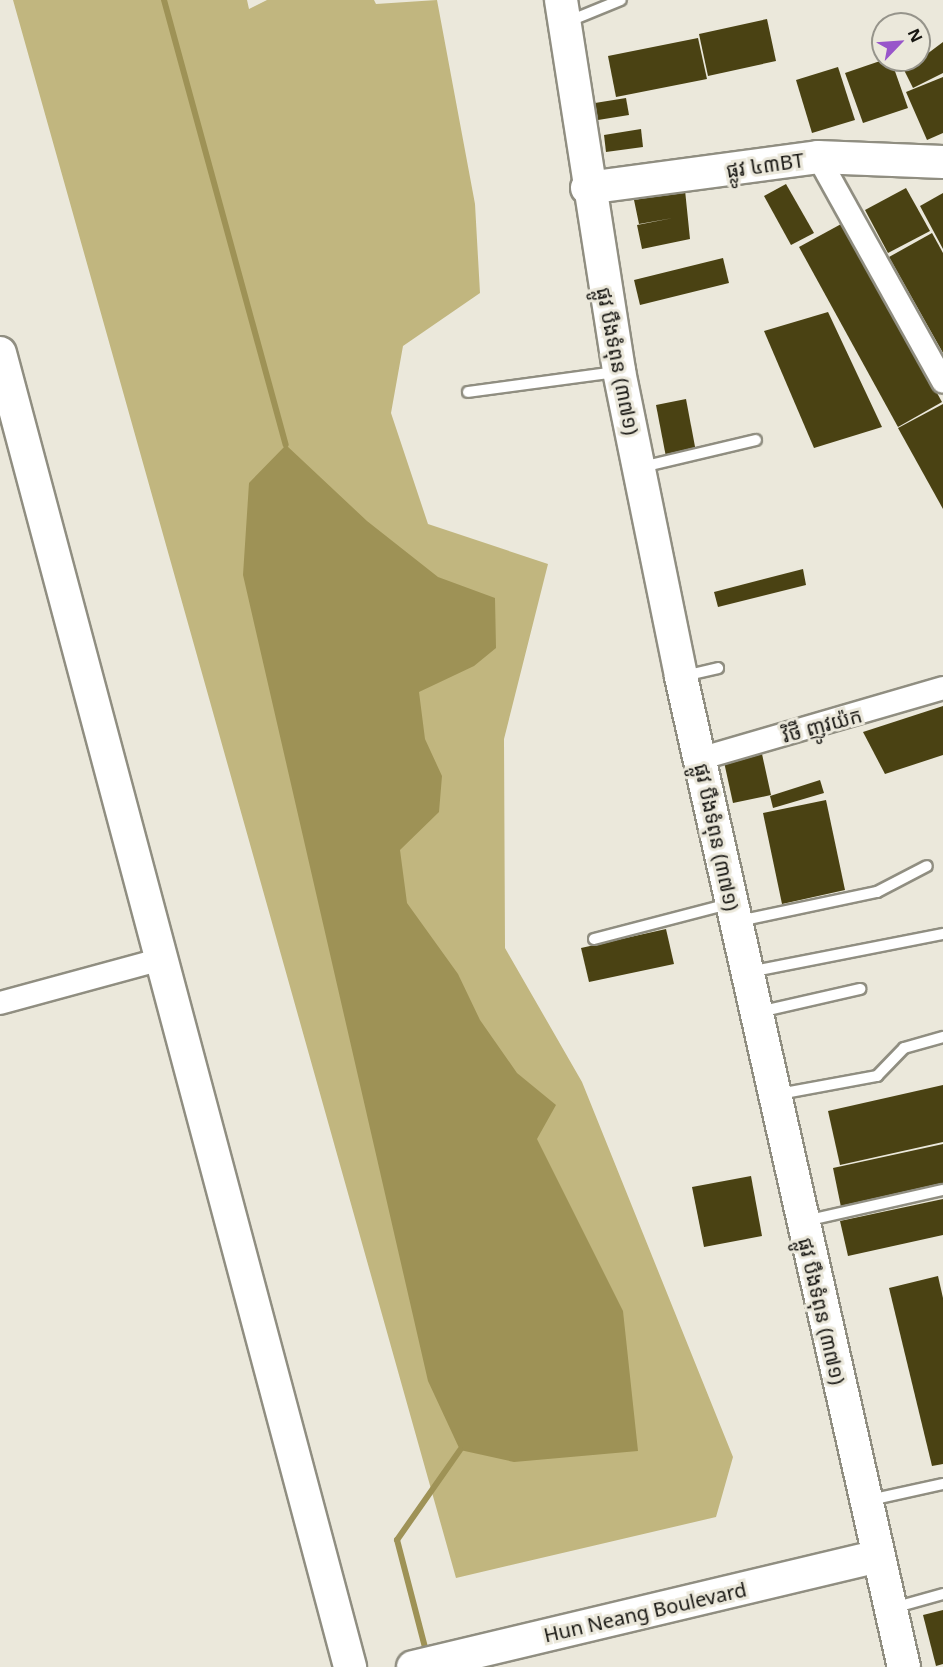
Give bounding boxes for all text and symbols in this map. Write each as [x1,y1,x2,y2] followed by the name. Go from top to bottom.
[871,12,931,72] north arrow
[903,25,928,46] text: N
[724,148,806,182] street label: ផ្លូវ ៤៣BT
[592,285,644,437] street label: ផ្លូវ បឹងទំពុន (៣៧១)
[779,703,865,747] street label: វិថី ញូវយ៉ក
[690,761,744,913] street label: ផ្លូវ បឹងទំពុន (៣៧១)
[793,1235,851,1387] street label: ផ្លូវ បឹងទំពុន (៣៧១)
[541,1577,749,1647] street label: Hun Neang Boulevard

